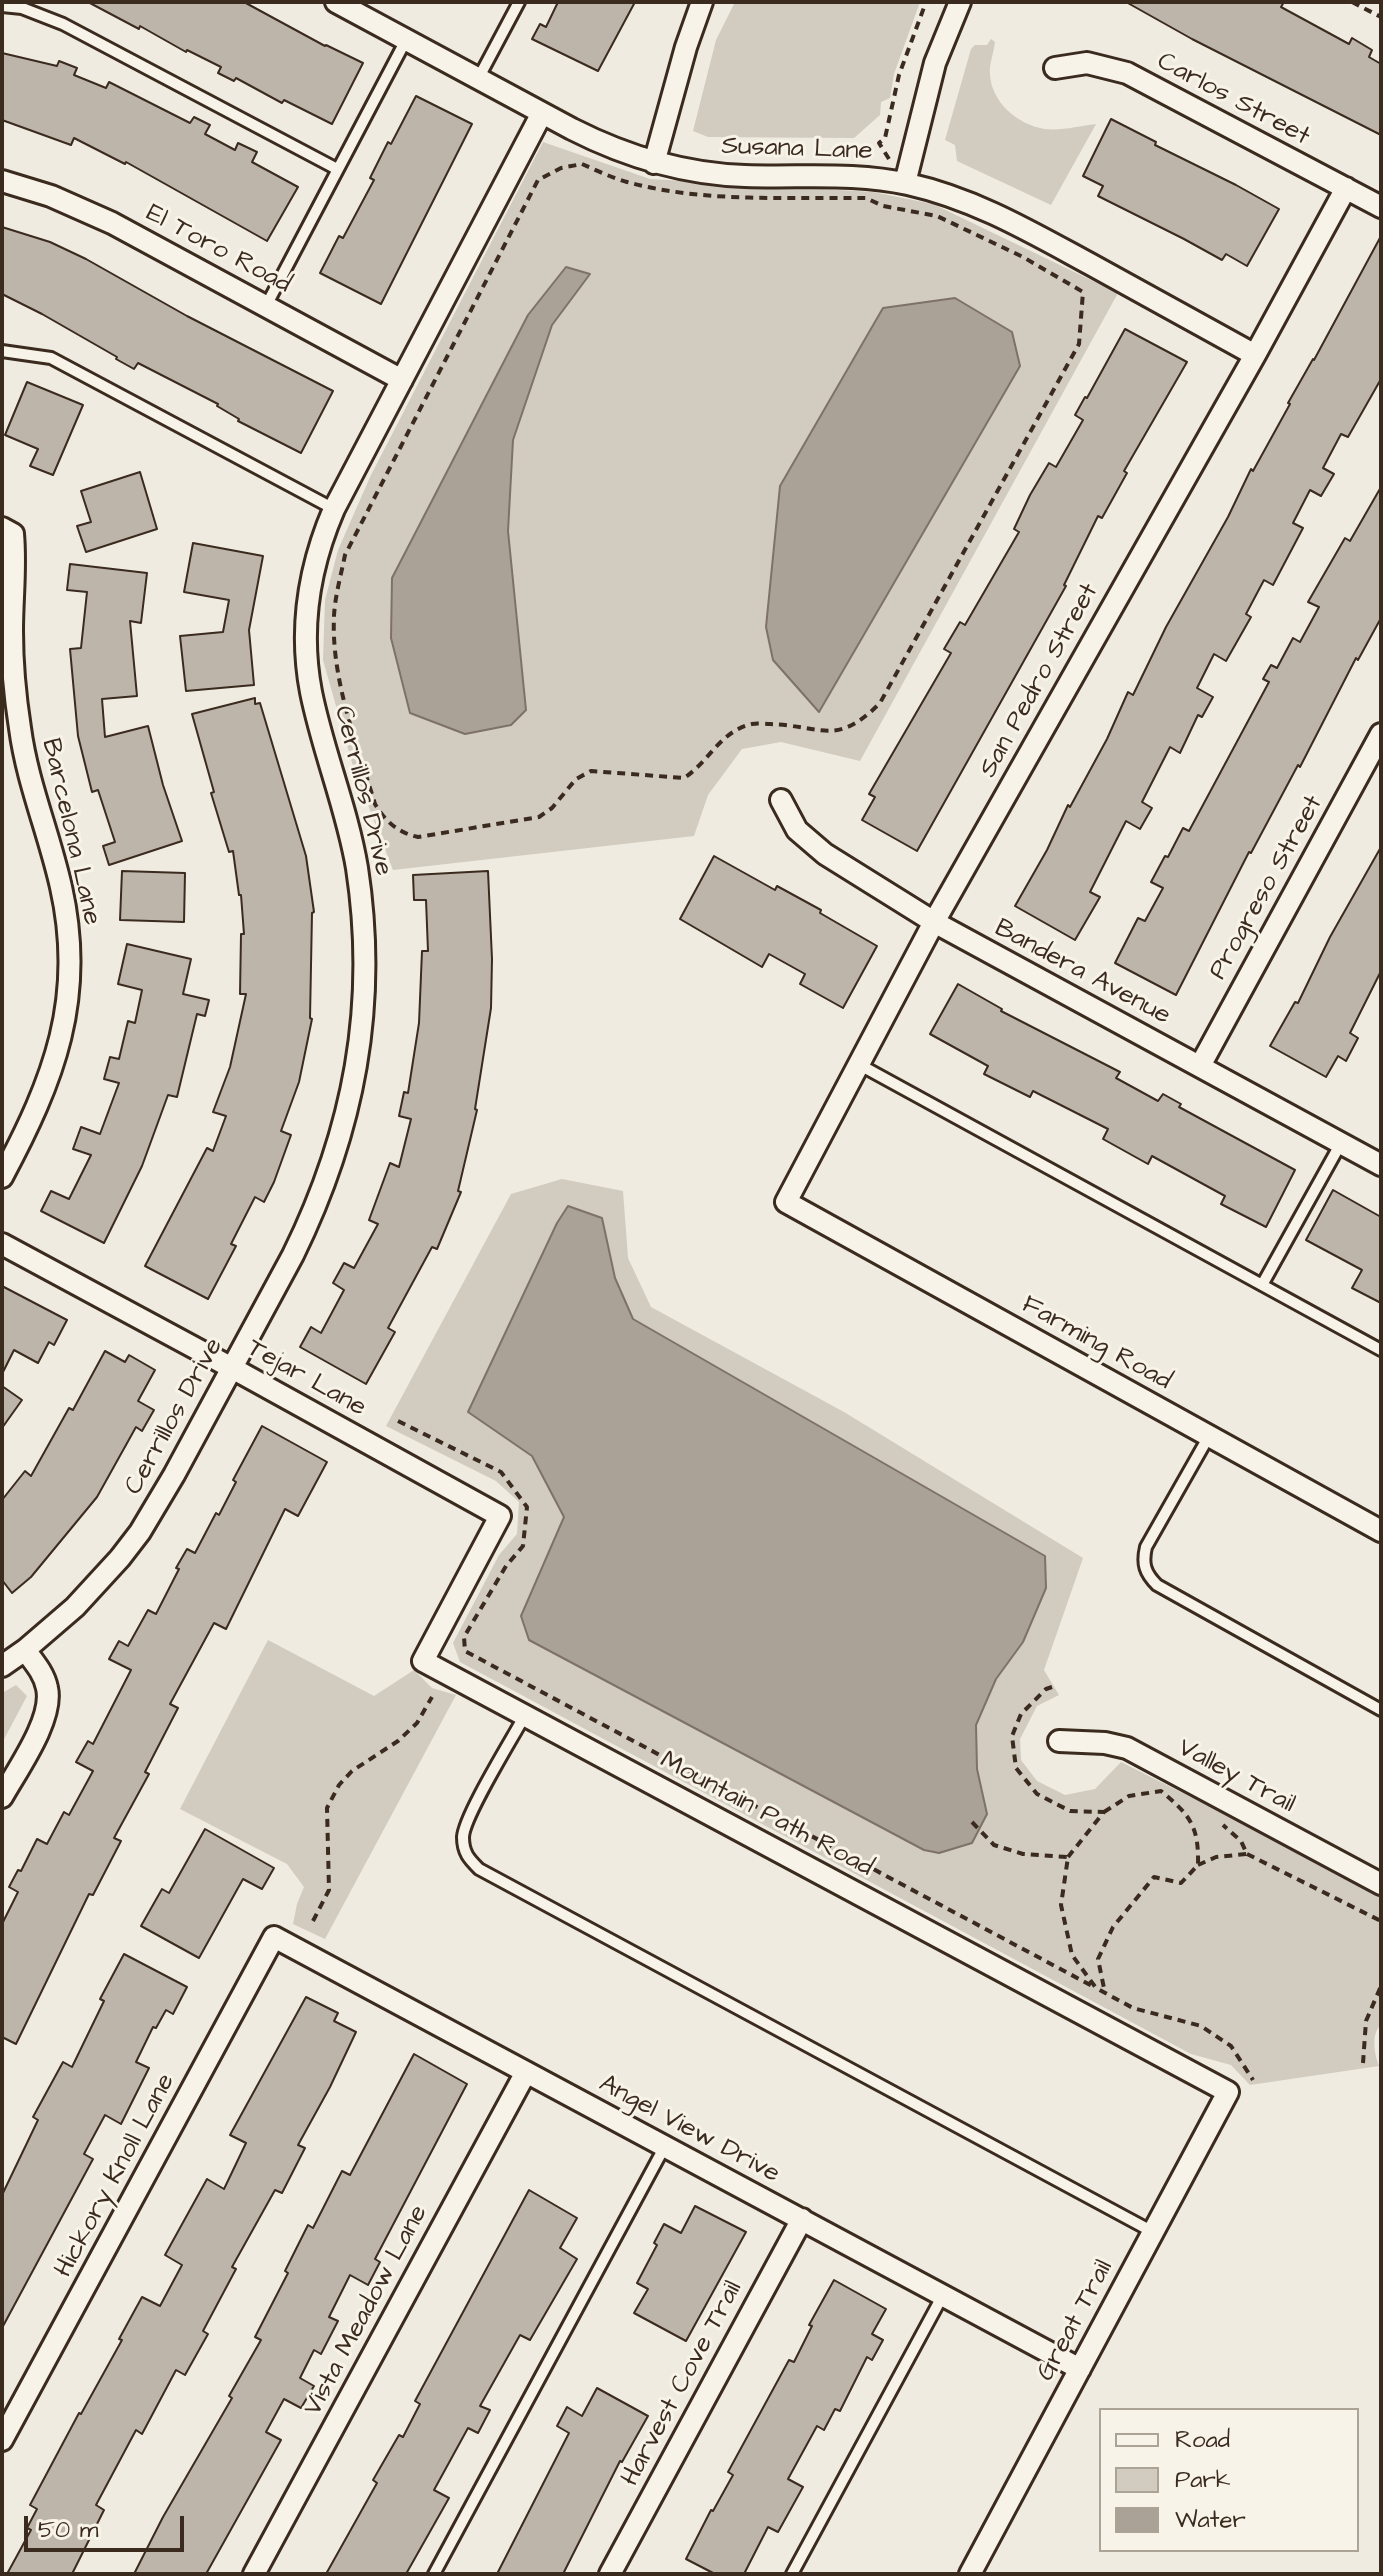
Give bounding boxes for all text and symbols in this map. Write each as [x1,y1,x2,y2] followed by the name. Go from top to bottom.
[1151,47,1315,153] street label: Carlos Street
[721,132,873,168] street label: Susana Lane
[140,199,296,301] street label: El Toro Road
[974,579,1106,783] street label: San Pedro Street
[326,703,398,879] street label: Cerrillos Drive
[33,736,107,928] street label: Barcelona Lane
[1204,790,1330,986] street label: Progreso Street
[989,914,1175,1032] street label: Bandera Avenue
[1016,1290,1176,1398] street label: Farming Road
[119,1333,231,1501] street label: Cerrillos Drive
[241,1334,371,1424] street label: Tejar Lane
[1172,1733,1300,1821] street label: Valley Trail
[654,1746,878,1884] street label: Mountain Path Road
[49,2069,183,2283] street label: Hickory Knoll Lane
[593,2069,785,2191] street label: Angel View Drive
[298,2200,436,2422] street label: Vista Meadow Lane
[1031,2255,1121,2387] street label: Great Trail
[616,2276,750,2492] street label: Harvest Cove Trail
[1099,2408,1359,2552] legend
[1175,2423,1230,2457] text: Road
[1175,2463,1231,2497] text: Park
[28,2500,188,2550] scale bar
[1175,2503,1246,2537] text: Water
[38,2513,98,2547] text: 50 m

